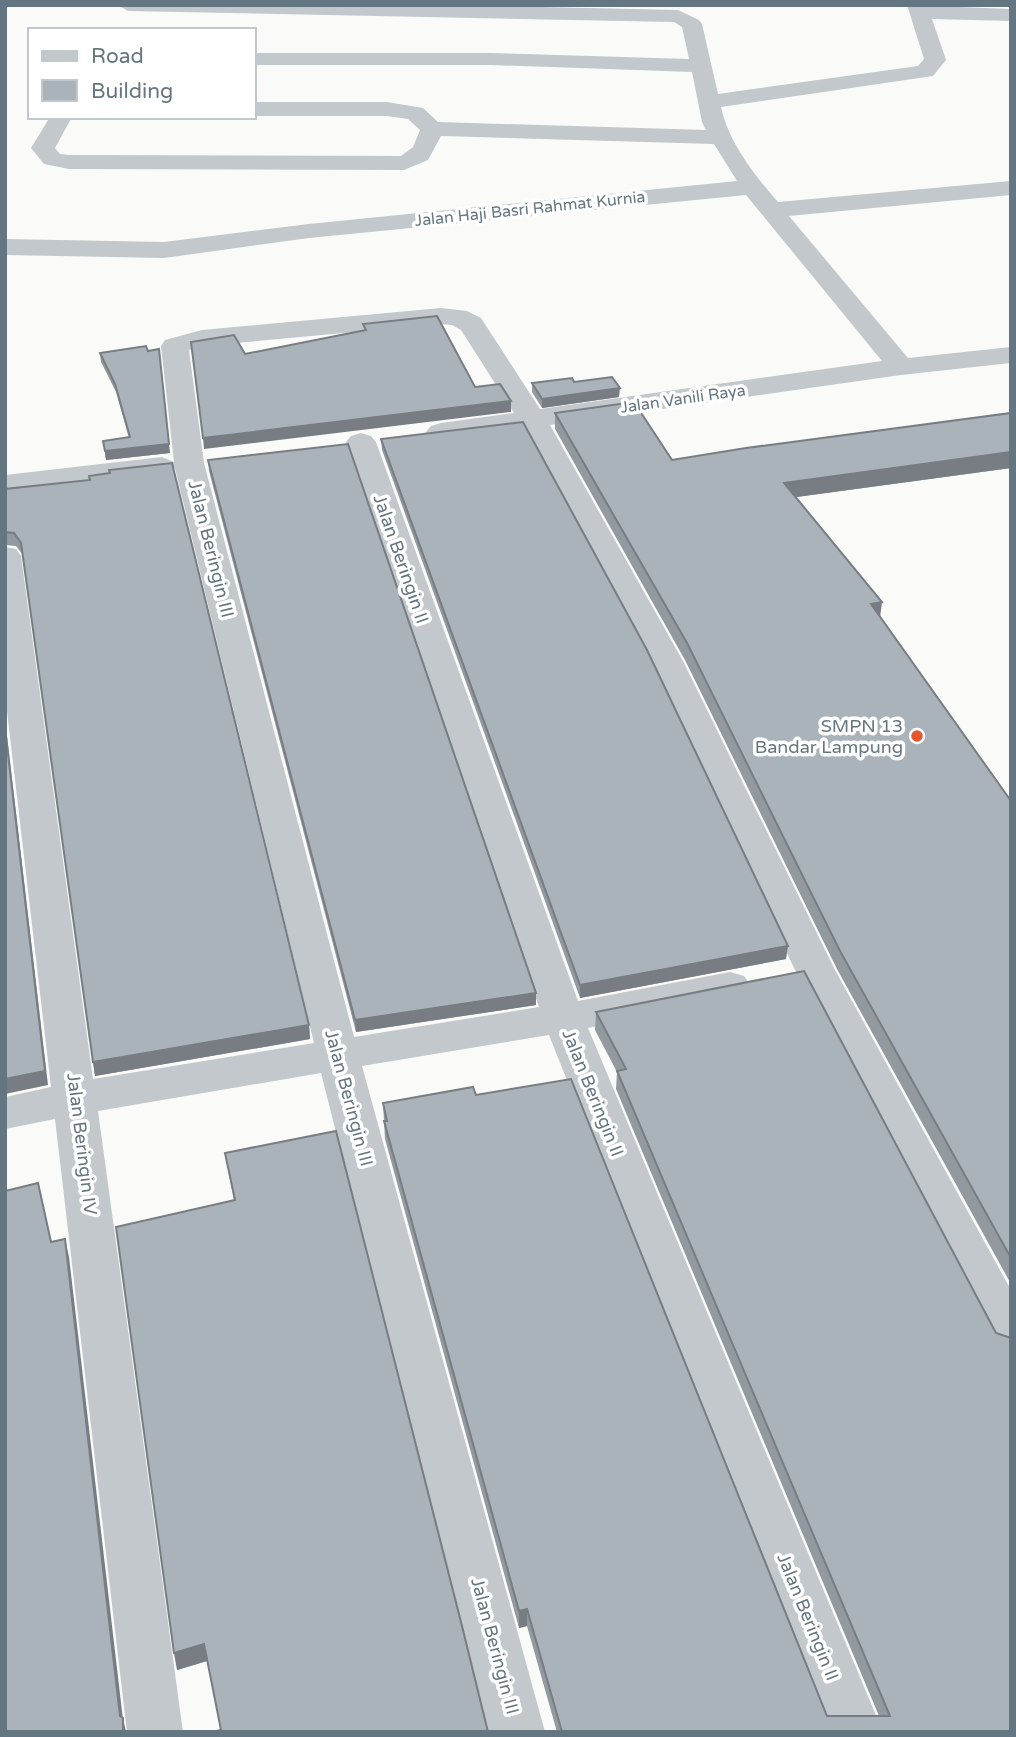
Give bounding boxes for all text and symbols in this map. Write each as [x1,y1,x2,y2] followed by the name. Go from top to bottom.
[28,28,256,119] legend
[91,44,144,69] text: Road
[91,79,173,104] text: Building
[414,187,646,231] street label: Jalan Haji Basri Rahmat Kurnia
[619,380,747,418] street label: Jalan Vanili Raya
[183,478,239,620] street label: Jalan Beringin III
[369,491,433,627] street label: Jalan Beringin II
[755,715,903,758] place label: SMPN 13 Bandar Lampung
[909,728,925,744] marker: SMPN 13 Bandar Lampung
[557,1026,629,1160] street label: Jalan Beringin II
[320,1027,378,1169] street label: Jalan Beringin III
[62,1072,102,1217] street label: Jalan Beringin IV
[772,1550,844,1684] street label: Jalan Beringin II
[466,1575,524,1717] street label: Jalan Beringin III

